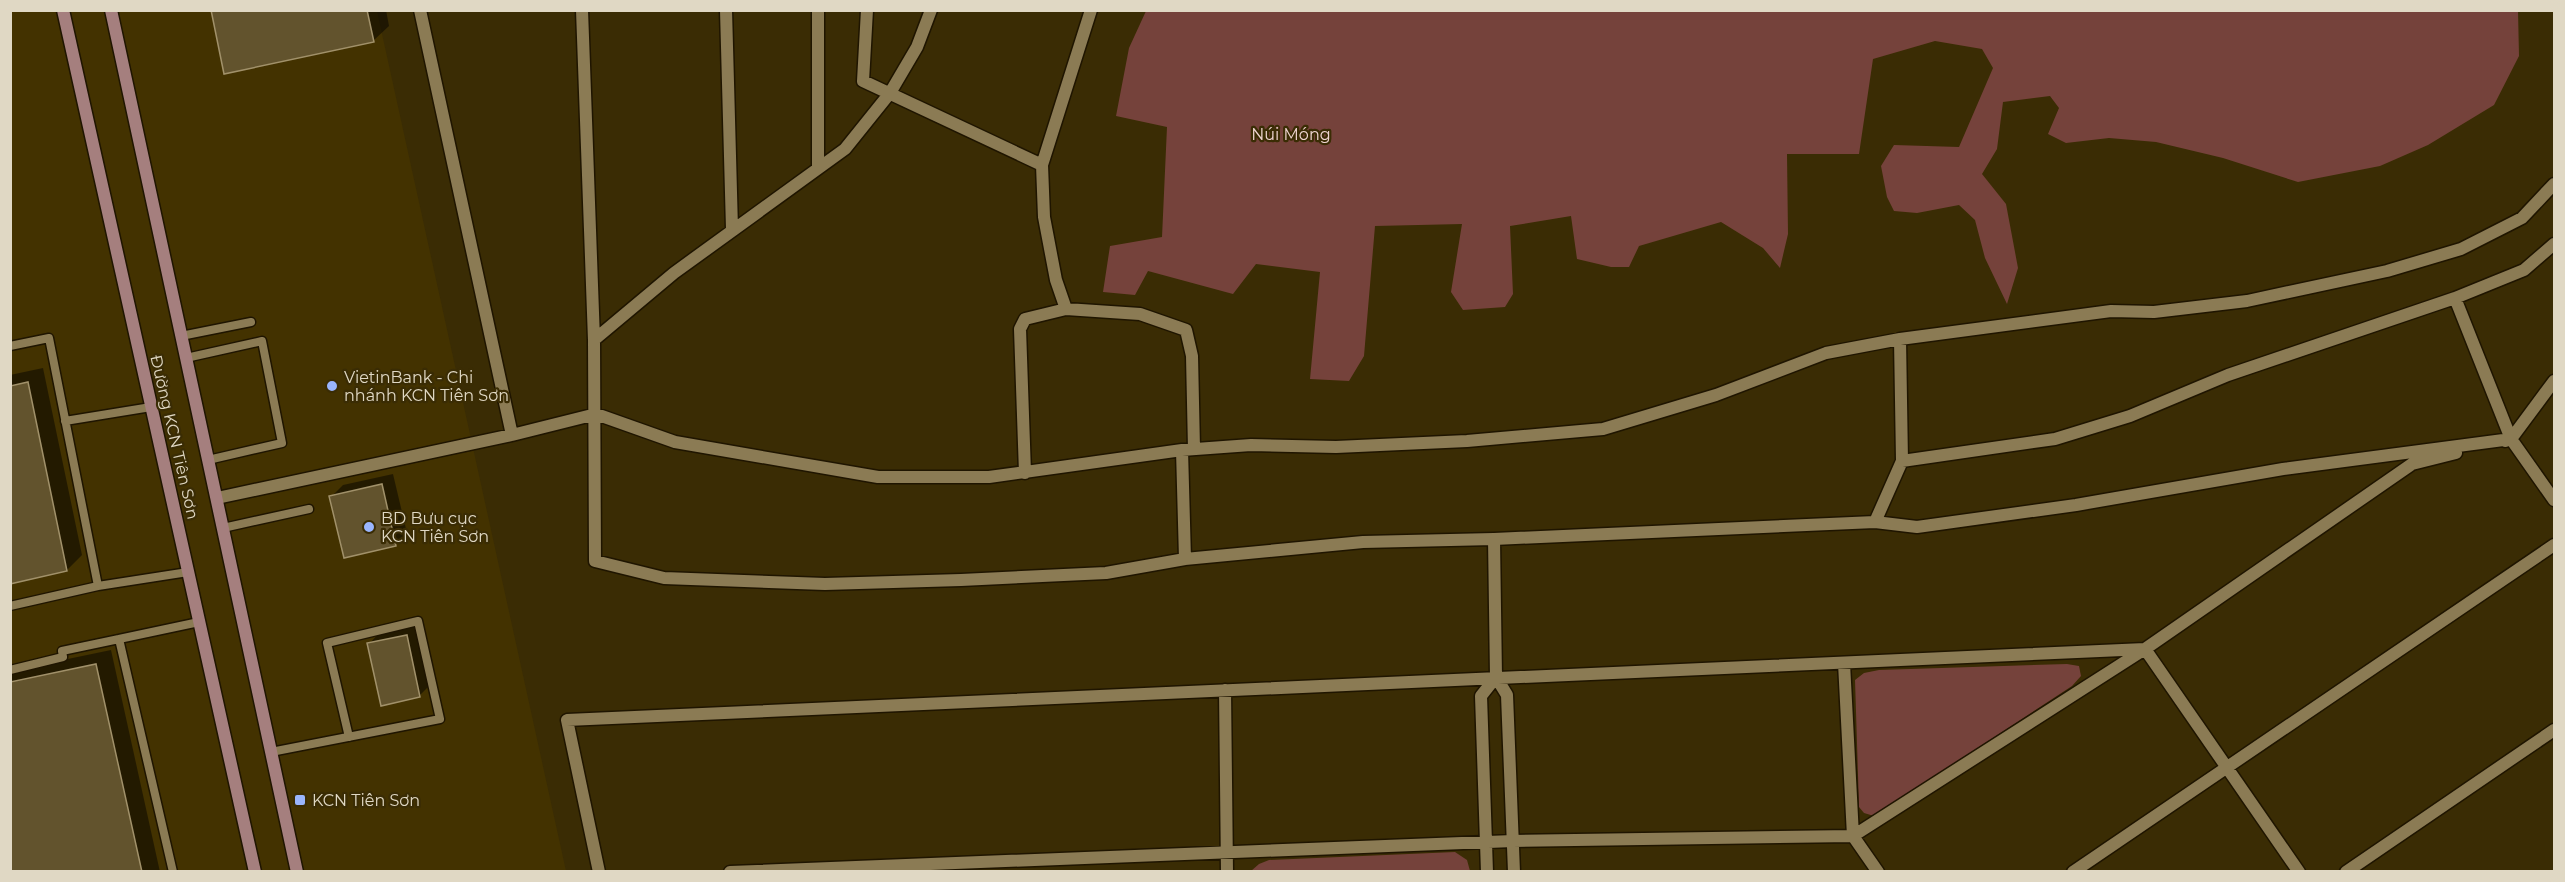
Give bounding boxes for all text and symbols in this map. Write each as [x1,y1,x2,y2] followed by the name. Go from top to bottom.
[1251,125,1331,144] park label: Núi Móng
[146,353,203,521] street label: Đường KCN Tiên Sơn
[344,368,509,405] place label: VietinBank - Chi nhánh KCN Tiên Sơn
[325,379,339,393] marker: VietinBank - Chi nhánh KCN Tiên Sơn
[381,509,489,546] place label: BD Bưu cục KCN Tiên Sơn
[362,520,376,534] marker: BD Bưu cục KCN Tiên Sơn
[312,791,420,810] place label: KCN Tiên Sơn
[293,793,307,807] marker: KCN Tiên Sơn

